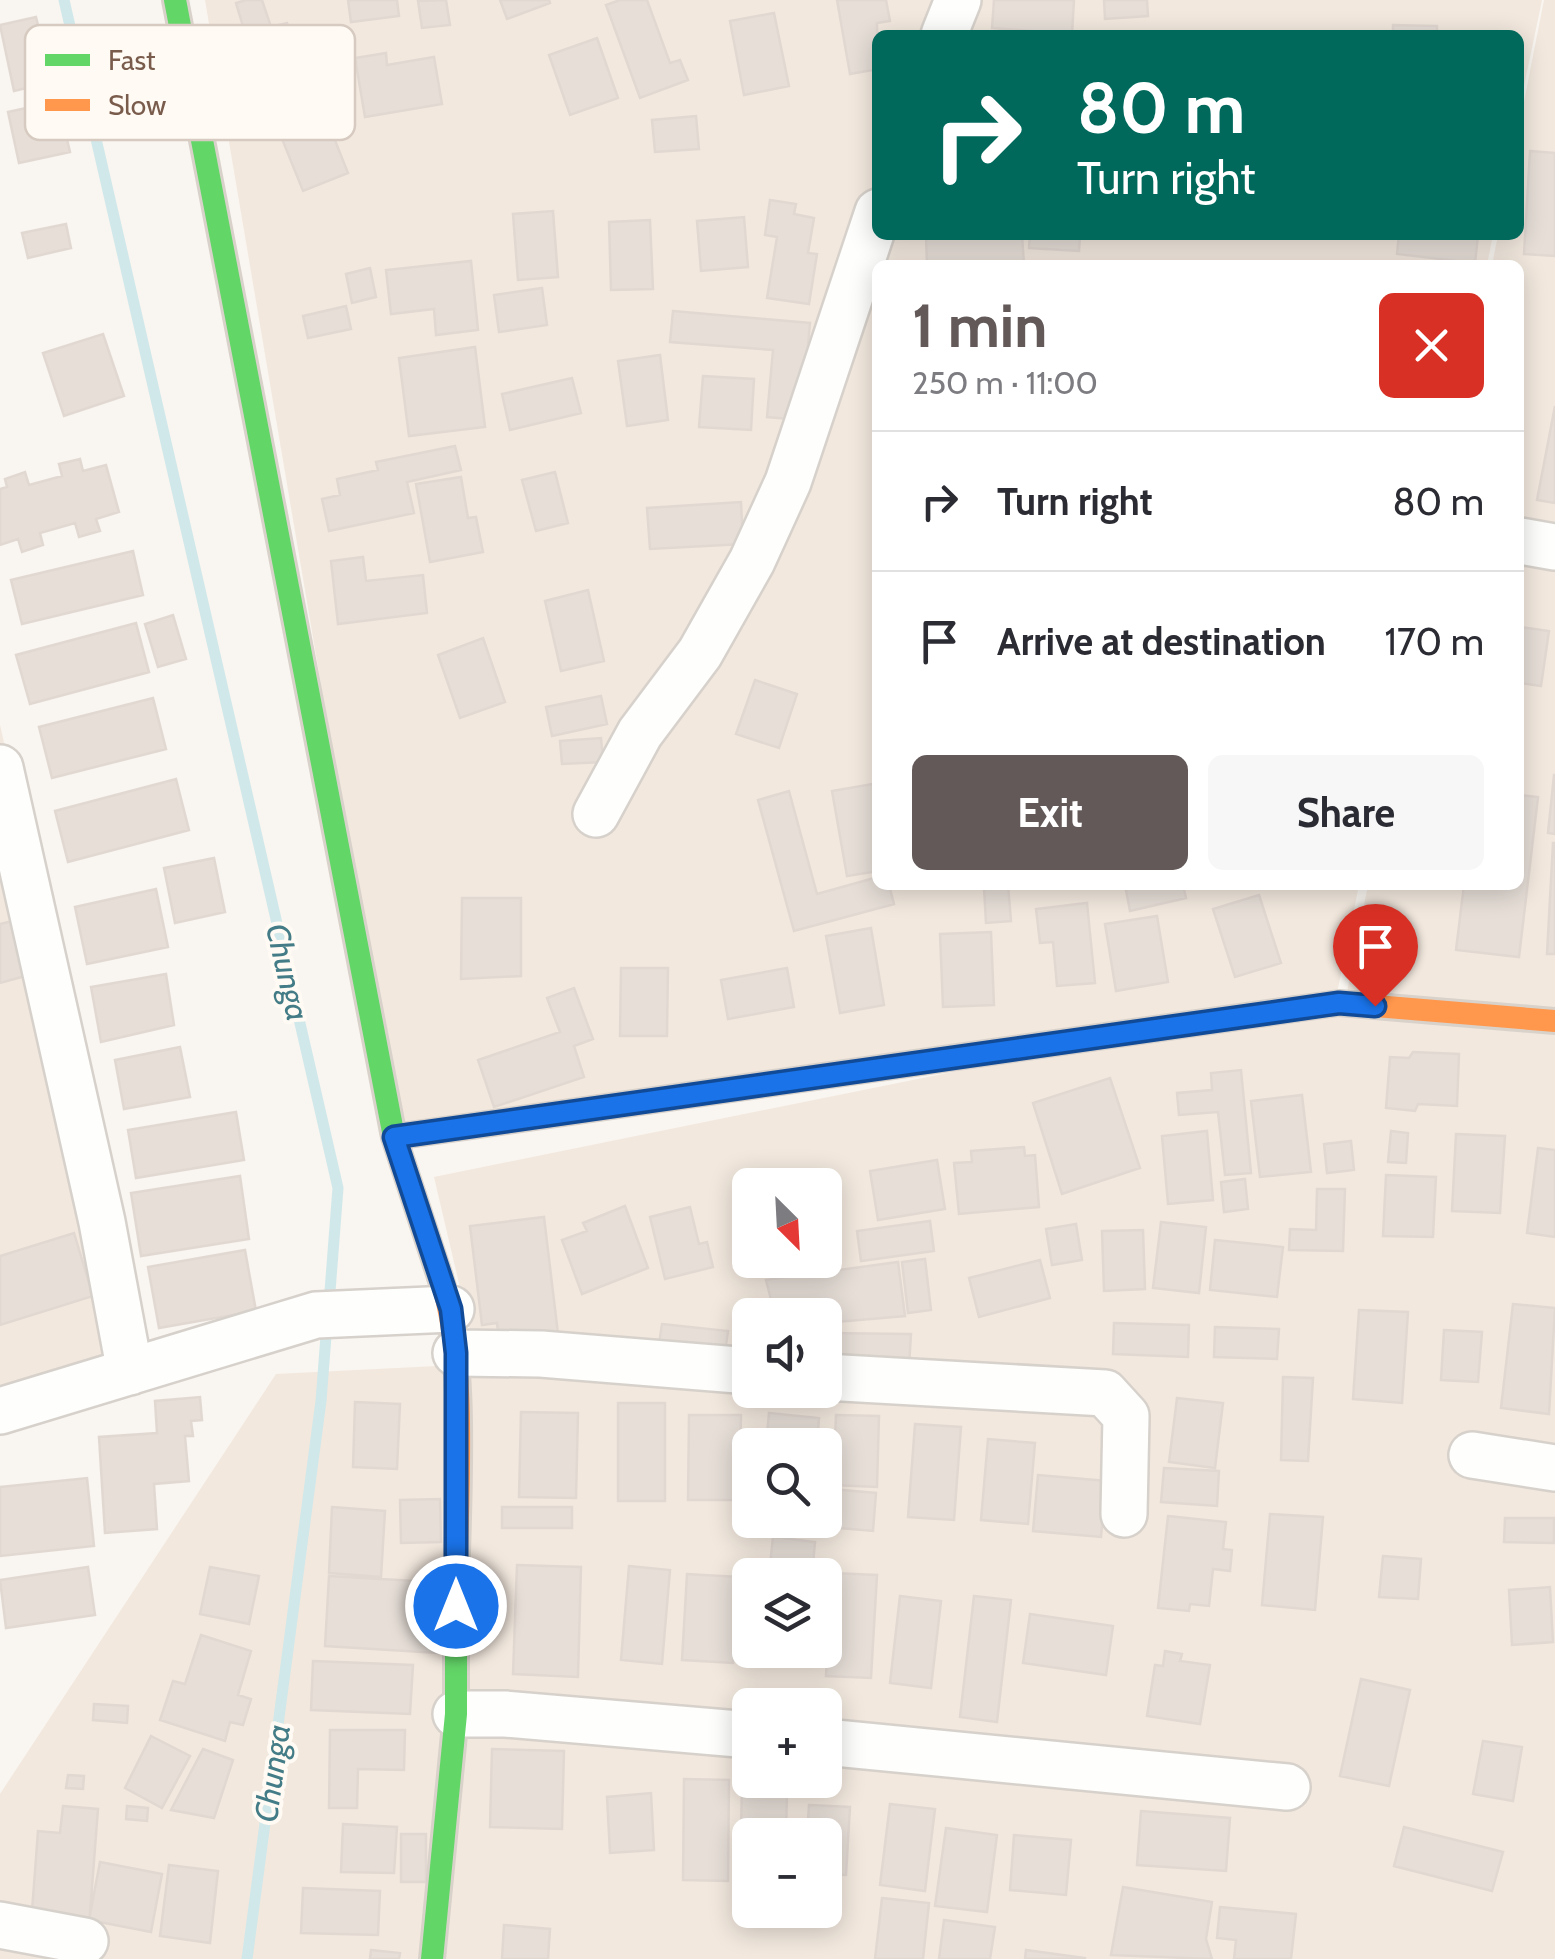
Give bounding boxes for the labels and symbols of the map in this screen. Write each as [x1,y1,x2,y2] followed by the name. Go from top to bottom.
[25,25,355,140] legend
[108,43,156,77] text: Fast
[108,88,166,122] text: Slow
[1333,904,1418,1007] pin
[258,920,318,1024] water label: Chunga
[732,1168,842,1278] north arrow
[404,1554,508,1658] position arrow
[246,1721,298,1825] water label: Chunga

